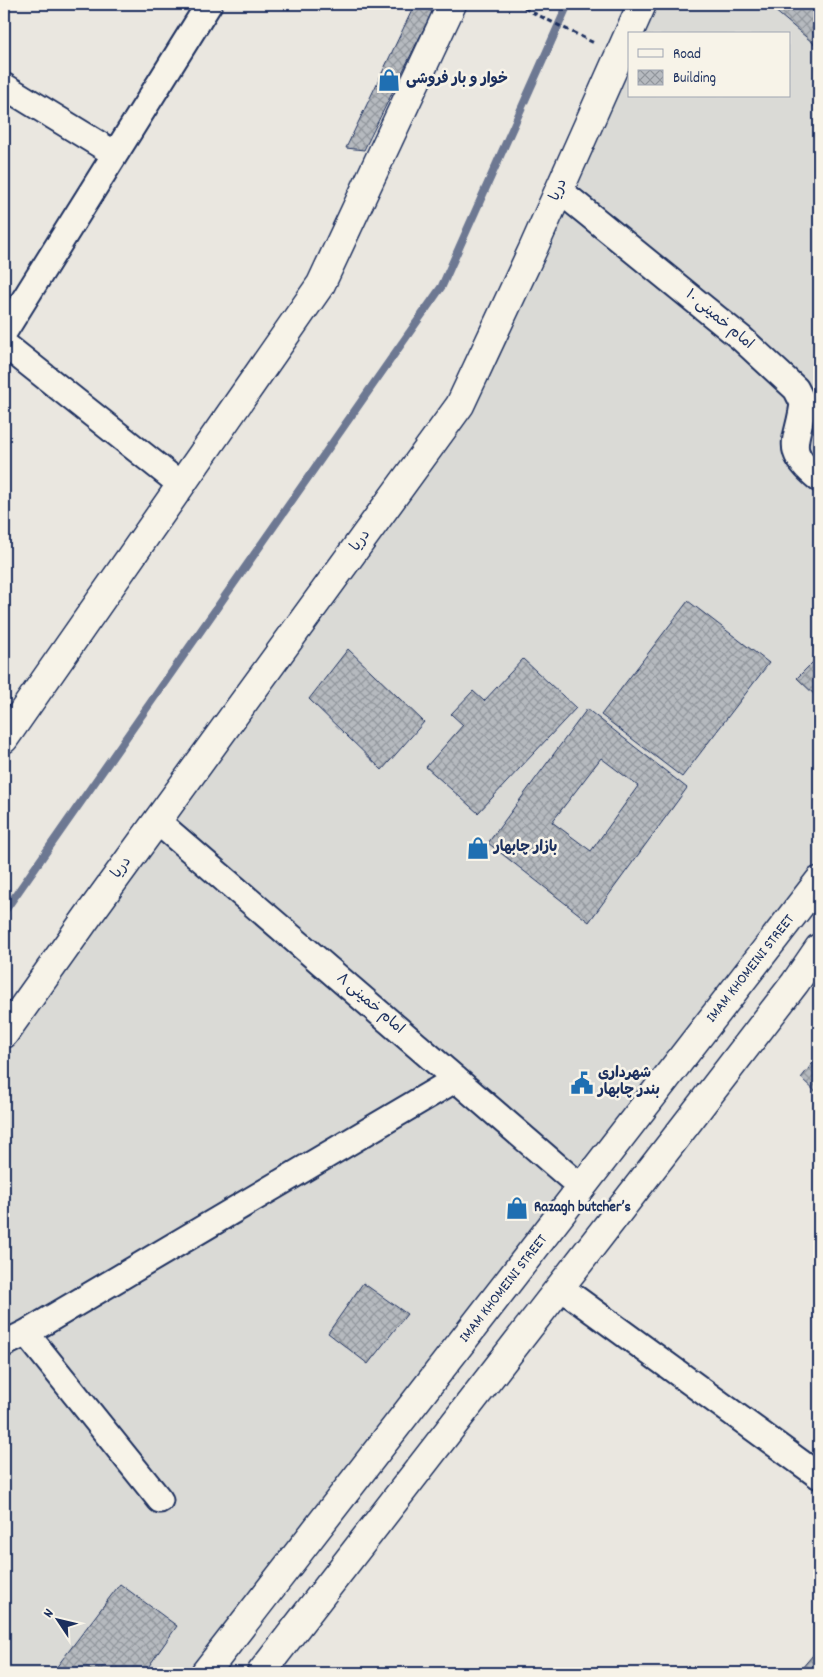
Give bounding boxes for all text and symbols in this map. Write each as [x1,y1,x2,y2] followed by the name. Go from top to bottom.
[628,32,790,98] legend
[673,44,701,66] text: Road
[376,67,402,93] shop icon: خوار و بار فروشی
[673,68,716,90] text: Building
[406,69,508,91] place label: خوار و بار فروشی
[544,175,574,205] street label: دریا
[680,285,758,355] street label: امام خمینی ۱۰
[346,525,376,557] street label: دریا
[465,835,491,861] shop icon: بازار چابهار
[492,837,557,859] place label: بازار چابهار
[107,852,137,884] street label: دریا
[702,910,800,1028] street label: IMAM KHOMEINI STREET
[331,968,409,1040] street label: امام خمینی ۸
[596,1063,660,1102] place label: شهرداری بندر چابهار
[569,1070,595,1096] public building icon: شهرداری بندر چابهار
[504,1195,530,1221] shop icon: Razagh butcher’s
[534,1197,631,1219] place label: Razagh butcher’s
[455,1230,553,1348] street label: IMAM KHOMEINI STREET
[32,1594,82,1644] north arrow
[39,1605,59,1622] text: N

